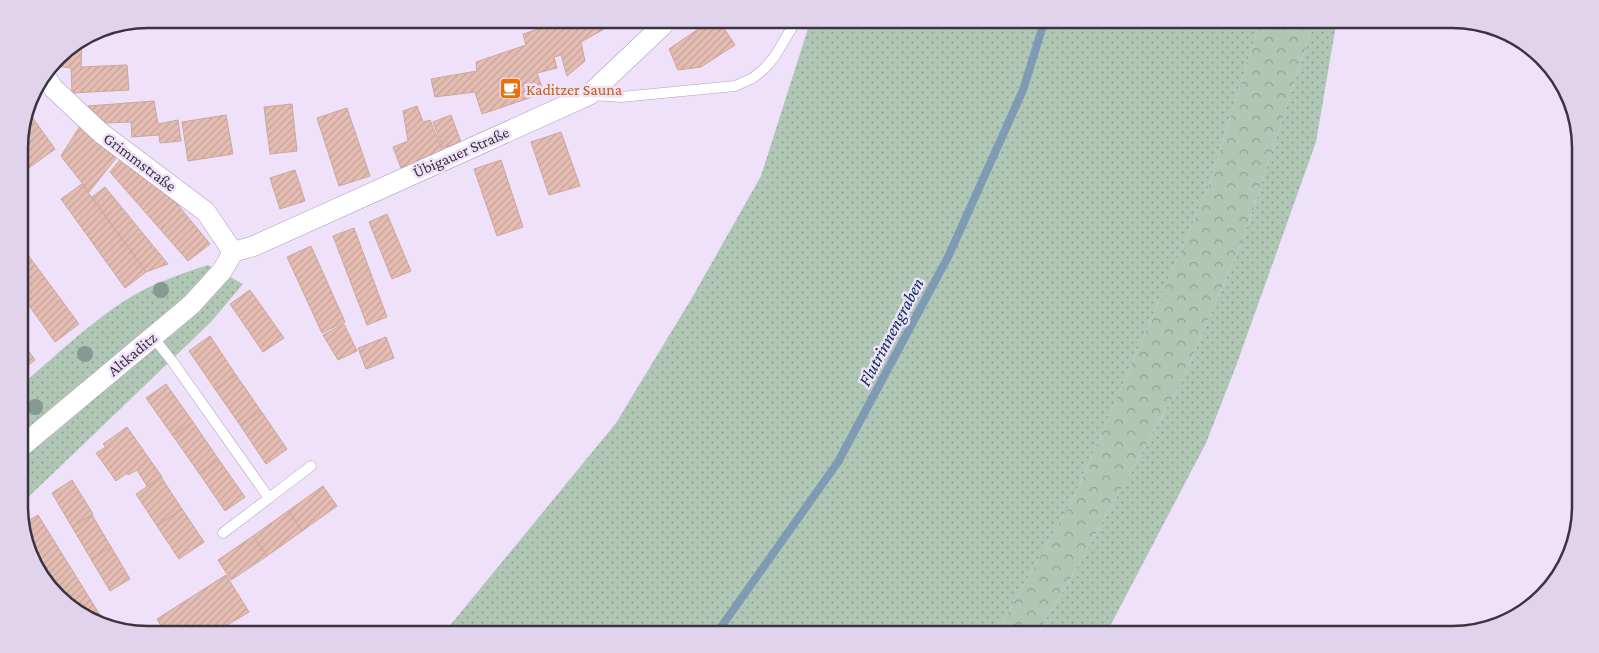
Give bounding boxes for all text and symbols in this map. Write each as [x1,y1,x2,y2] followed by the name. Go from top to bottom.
[498,77,522,101] cafe icon: Kaditzer Sauna
[526,81,623,98] place label: Kaditzer Sauna
[410,123,512,182] street label: Übigauer Straße
[101,129,179,195] street label: Grimmstraße
[854,275,928,389] water label: Flutrinnengraben
[104,329,160,379] street label: Altkaditz

